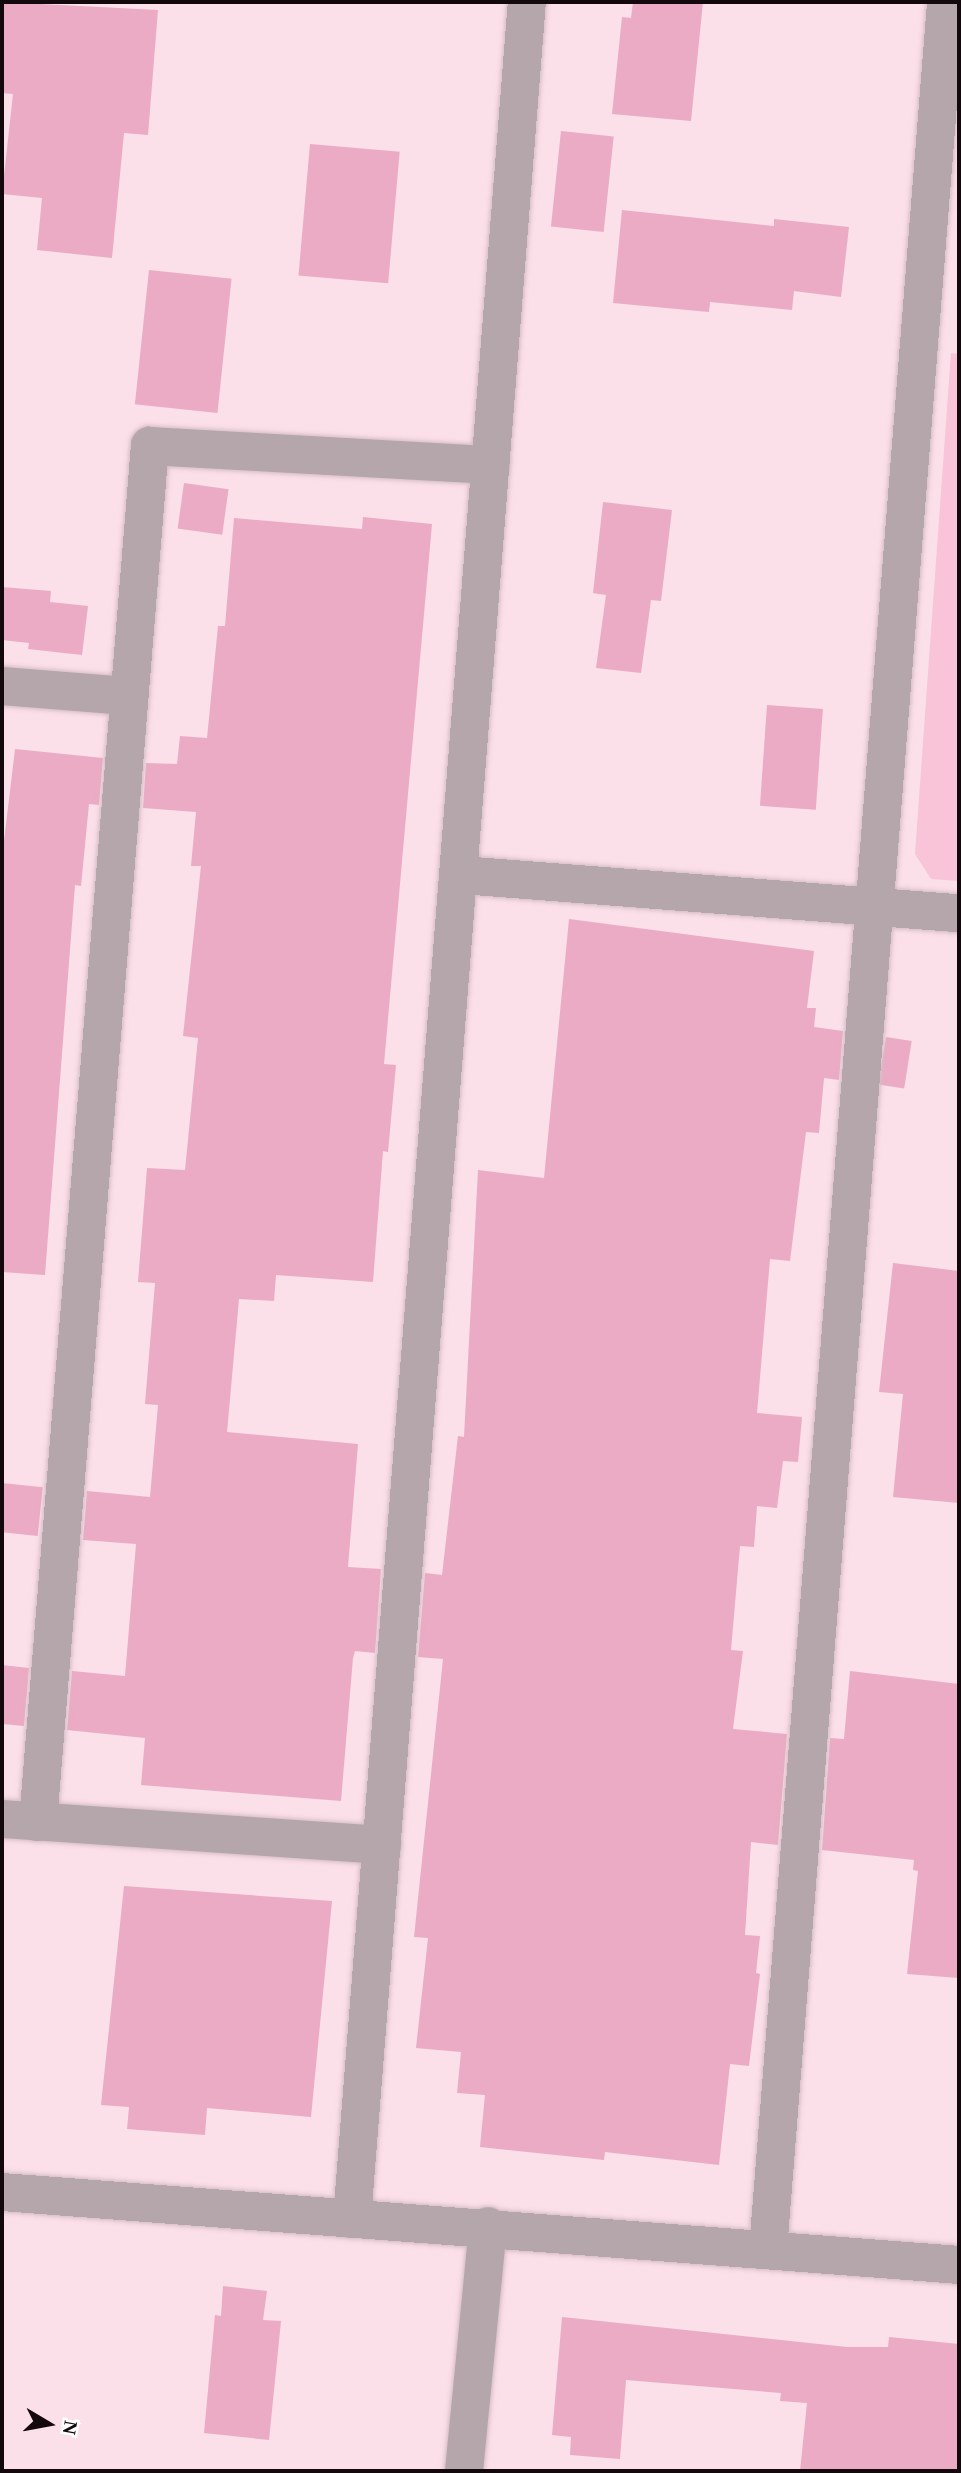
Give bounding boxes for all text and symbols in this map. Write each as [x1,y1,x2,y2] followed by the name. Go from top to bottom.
[14,2389,84,2459] north arrow
[59,2419,82,2436] text: N

